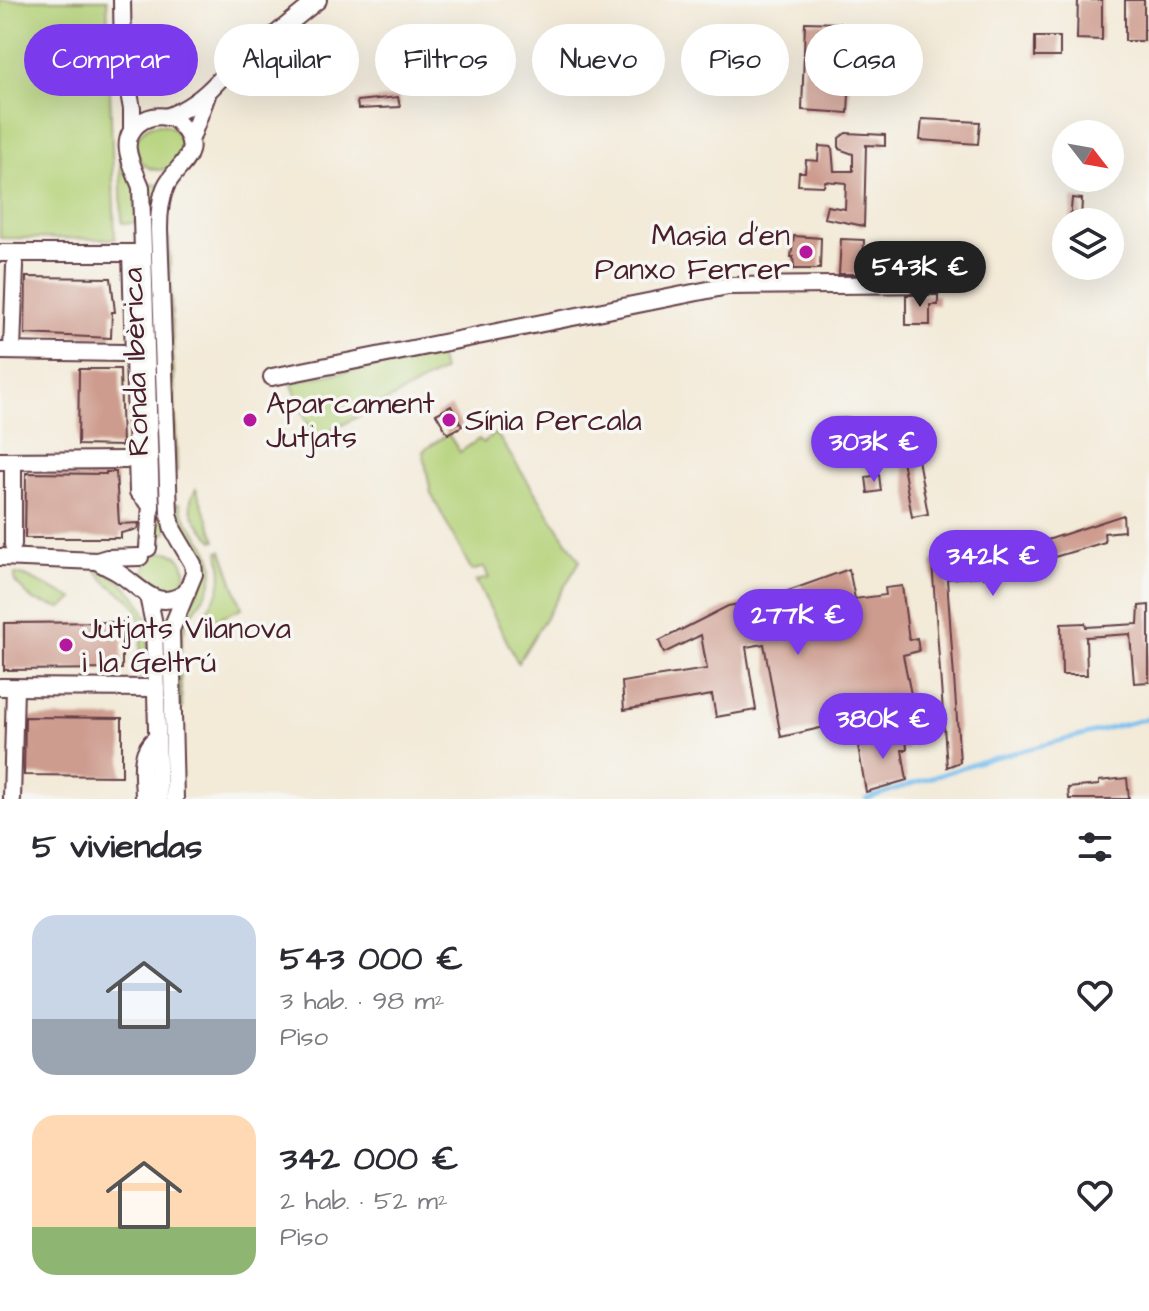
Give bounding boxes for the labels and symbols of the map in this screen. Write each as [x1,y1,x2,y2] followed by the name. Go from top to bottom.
[1052,120,1124,192] north arrow
[595,215,790,291] place label: Masia d'en Panxo Ferrer
[855,241,985,309] pin: 543K €
[797,243,815,261] marker: Masia d'en Panxo Ferrer
[112,267,160,457] street label: Ronda Ibèrica
[266,383,435,459] place label: Aparcament Jutjats
[465,400,642,442] place label: Sínia Percala
[241,411,259,429] marker: Aparcament Jutjats
[440,411,458,429] marker: Sínia Percala
[809,416,939,484] pin: 303K €
[928,530,1058,598] pin: 342K €
[733,589,863,657] pin: 277K €
[82,608,291,684] place label: Jutjats Vilanova i la Geltrú
[57,636,75,654] marker: Jutjats Vilanova i la Geltrú
[818,693,948,761] pin: 380K €

